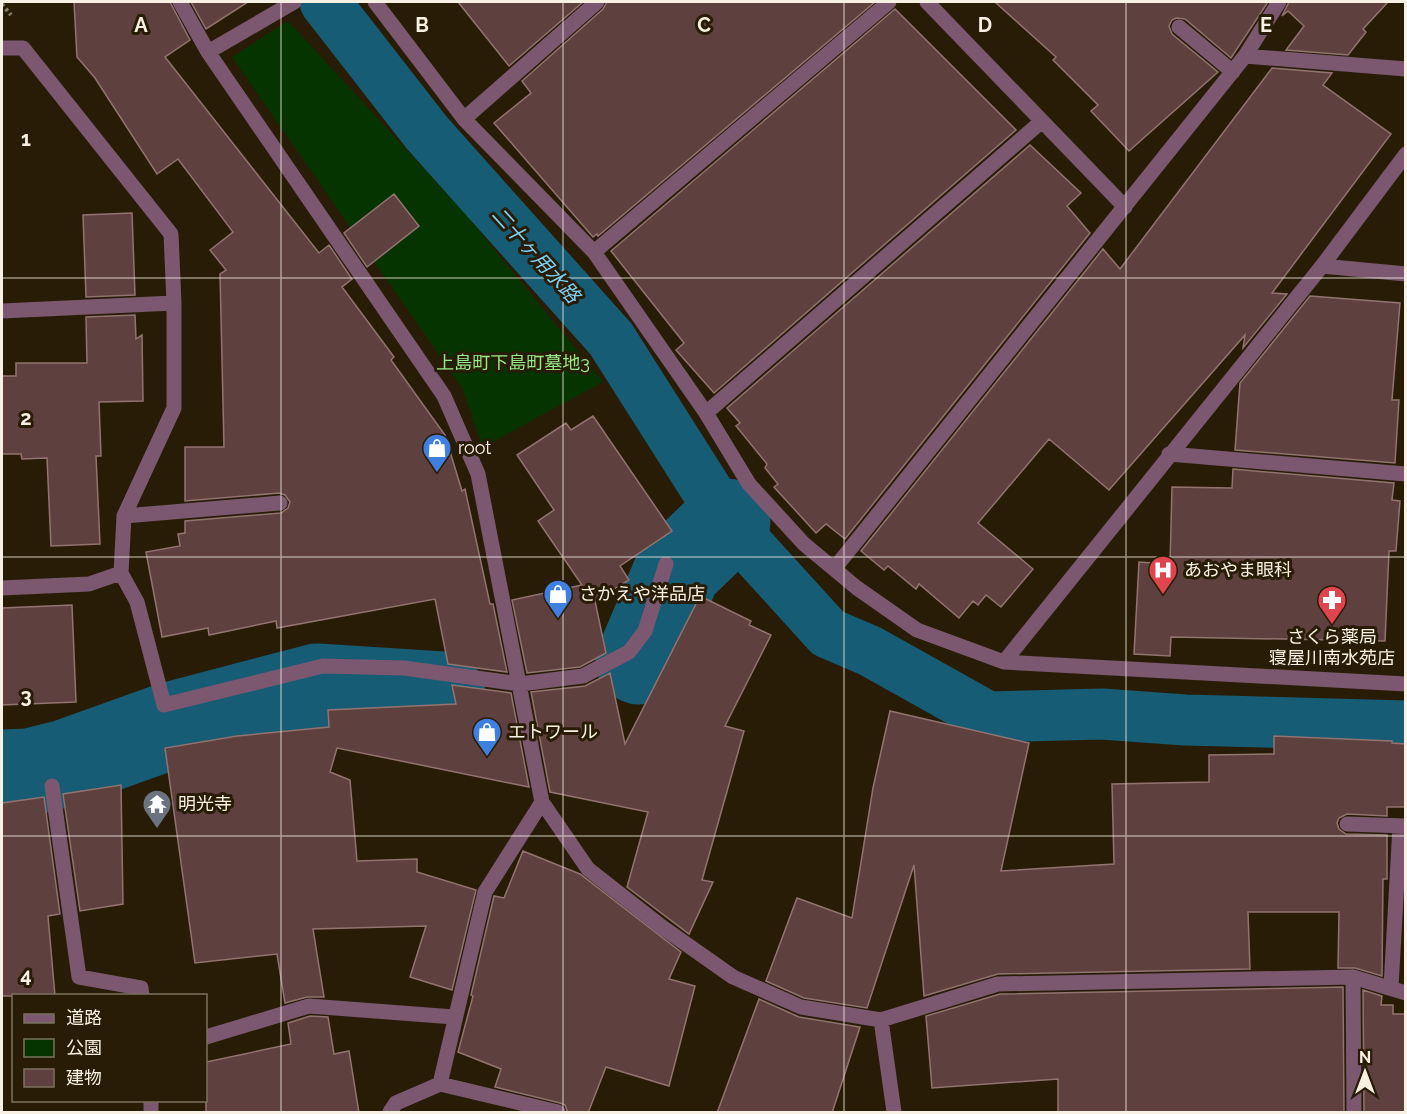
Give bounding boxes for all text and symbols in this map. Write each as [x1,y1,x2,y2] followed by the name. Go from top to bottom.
[134,13,148,37] text: A
[415,13,429,37] text: B
[697,13,711,37] text: C
[978,13,992,37] text: D
[1260,13,1272,37] text: E
[21,127,31,151] text: 1
[487,202,586,309] water label: 二十ヶ用水路
[436,352,590,373] park label: 上島町下島町墓地3
[20,406,32,430] text: 2
[421,432,453,474] shop icon: root
[458,437,491,458] place label: root
[1147,554,1179,596] hospital icon: あおやま眼科
[1184,559,1292,580] place label: あおやま眼科
[542,578,574,620] shop icon: さかえや洋品店
[579,583,705,604] place label: さかえや洋品店
[1316,584,1348,626] pharmacy icon: さくら薬局 寝屋川南水苑店
[1269,626,1395,668] place label: さくら薬局 寝屋川南水苑店
[20,684,32,708] text: 3
[471,716,503,758] shop icon: エトワール
[508,721,598,742] place label: エトワール
[141,788,173,830] temple icon: 明光寺
[178,793,232,814] place label: 明光寺
[20,963,32,987] text: 4
[12,994,207,1102] legend
[66,1007,102,1028] text: 道路
[66,1037,102,1058] text: 公園
[1335,1042,1395,1102] north arrow
[1359,1048,1371,1067] text: N
[66,1067,102,1088] text: 建物

